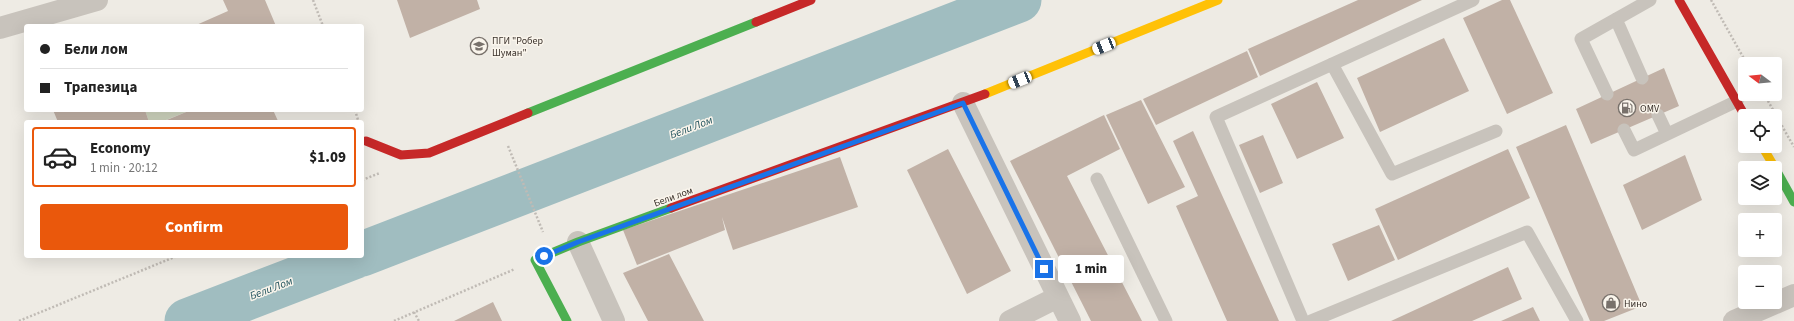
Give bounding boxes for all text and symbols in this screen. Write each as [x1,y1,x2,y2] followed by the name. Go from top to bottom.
[492,34,544,60] place label: ПГИ "Робер Шуман"
[469,36,489,56] school or university icon: ПГИ "Робер Шуман"
[1091,36,1117,56] car
[64,39,128,60] text: Бели лом
[1738,57,1782,101] north arrow
[1738,57,1782,309] map controls
[1007,70,1033,90] car
[64,77,137,98] text: Трапезица
[1617,98,1637,118] fuel station icon: OMV
[1640,102,1660,116] place label: OMV
[1738,109,1782,153] button: locate
[668,112,715,142] water label: Бели Лом
[90,138,151,159] text: Economy
[42,139,78,175] icon: car
[309,147,346,168] text: $1.09
[90,159,158,177] text: 1 min · 20:12
[1738,161,1782,205] button: layers
[652,183,695,210] street label: Бели лом
[40,204,348,250] button: Confirm
[1738,213,1782,257] button: +
[535,247,553,265] route start
[1058,255,1124,283] callout: 1 min
[1035,260,1053,278] route end
[1075,260,1107,278] text: 1 min
[1738,265,1782,309] button: −
[248,273,295,303] water label: Бели Лом
[1601,293,1621,313] shop icon: Нино
[1624,297,1647,311] place label: Нино

